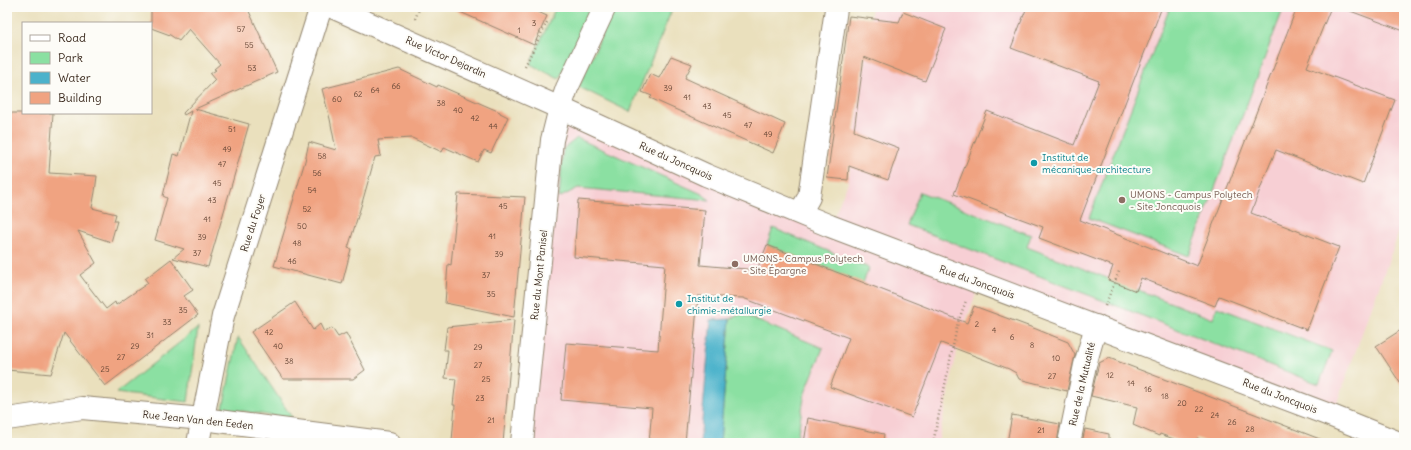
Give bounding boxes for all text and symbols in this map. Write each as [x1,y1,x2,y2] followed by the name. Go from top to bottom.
[532,18,537,28] house number: 3
[22,22,152,114] legend
[237,24,245,34] house number: 57
[517,25,521,35] house number: 1
[58,30,86,45] text: Road
[404,33,489,81] street label: Rue Victor Dejardin
[244,40,254,50] house number: 55
[58,50,83,65] text: Park
[247,63,257,73] house number: 53
[58,70,91,85] text: Water
[391,81,401,91] house number: 66
[663,83,673,93] house number: 39
[370,85,380,95] house number: 64
[354,89,363,99] house number: 62
[58,90,102,105] text: Building
[683,92,691,102] house number: 41
[332,94,342,104] house number: 60
[436,98,446,108] house number: 38
[702,101,712,111] house number: 43
[453,105,463,115] house number: 40
[722,110,732,120] house number: 45
[470,113,480,123] house number: 42
[744,120,752,130] house number: 47
[488,121,498,131] house number: 44
[228,124,236,134] house number: 51
[763,129,773,139] house number: 49
[637,139,715,183] street label: Rue du Joncquois
[222,144,232,154] house number: 49
[317,151,327,161] house number: 58
[1042,151,1151,176] place label: Institut de mécanique-architecture
[1029,158,1039,168] marker: Institut de mécanique-architecture
[218,159,226,169] house number: 47
[312,168,322,178] house number: 56
[212,178,222,188] house number: 45
[307,185,317,195] house number: 54
[1130,188,1253,213] place label: UMONS - Campus Polytech - Site Joncquois
[238,192,268,254] street label: Rue du Foyer
[207,195,217,205] house number: 43
[1117,195,1127,205] marker: UMONS - Campus Polytech - Site Joncquois
[498,201,508,211] house number: 45
[303,204,312,214] house number: 52
[203,214,211,224] house number: 41
[297,221,307,231] house number: 50
[528,229,550,321] street label: Rue du Mont Panisel
[488,231,496,241] house number: 41
[197,232,207,242] house number: 39
[292,238,302,248] house number: 48
[193,248,201,258] house number: 37
[494,249,504,259] house number: 39
[743,252,863,277] place label: UMONS- Campus Polytech - Site Épargne
[287,256,297,266] house number: 46
[730,259,740,269] marker: UMONS- Campus Polytech - Site Épargne
[938,262,1017,302] street label: Rue du Joncquois
[482,270,490,280] house number: 37
[486,289,496,299] house number: 35
[687,292,771,317] place label: Institut de chimie-métallurgie
[674,299,684,309] marker: Institut de chimie-métallurgie
[178,305,188,315] house number: 35
[162,317,172,327] house number: 33
[975,319,980,329] house number: 2
[992,325,997,335] house number: 4
[264,327,274,337] house number: 42
[146,330,154,340] house number: 31
[1010,332,1015,342] house number: 6
[1030,340,1035,350] house number: 8
[131,341,140,351] house number: 29
[273,341,283,351] house number: 40
[1066,341,1098,427] street label: Rue de la Mutualité
[474,342,483,352] house number: 29
[117,352,125,362] house number: 27
[1052,353,1060,363] house number: 10
[284,356,294,366] house number: 38
[474,360,482,370] house number: 27
[101,364,110,374] house number: 25
[1106,370,1114,380] house number: 12
[1048,371,1056,381] house number: 27
[482,374,491,384] house number: 25
[1241,376,1320,416] street label: Rue du Joncquois
[1127,378,1135,388] house number: 14
[1144,384,1152,394] house number: 16
[1161,391,1169,401] house number: 18
[476,393,485,403] house number: 23
[1177,398,1187,408] house number: 20
[1195,404,1204,414] house number: 22
[142,408,254,432] street label: Rue Jean Van den Eeden
[1211,410,1220,420] house number: 24
[487,415,495,425] house number: 21
[1228,417,1237,427] house number: 26
[1246,424,1255,434] house number: 28
[1037,425,1045,435] house number: 21

